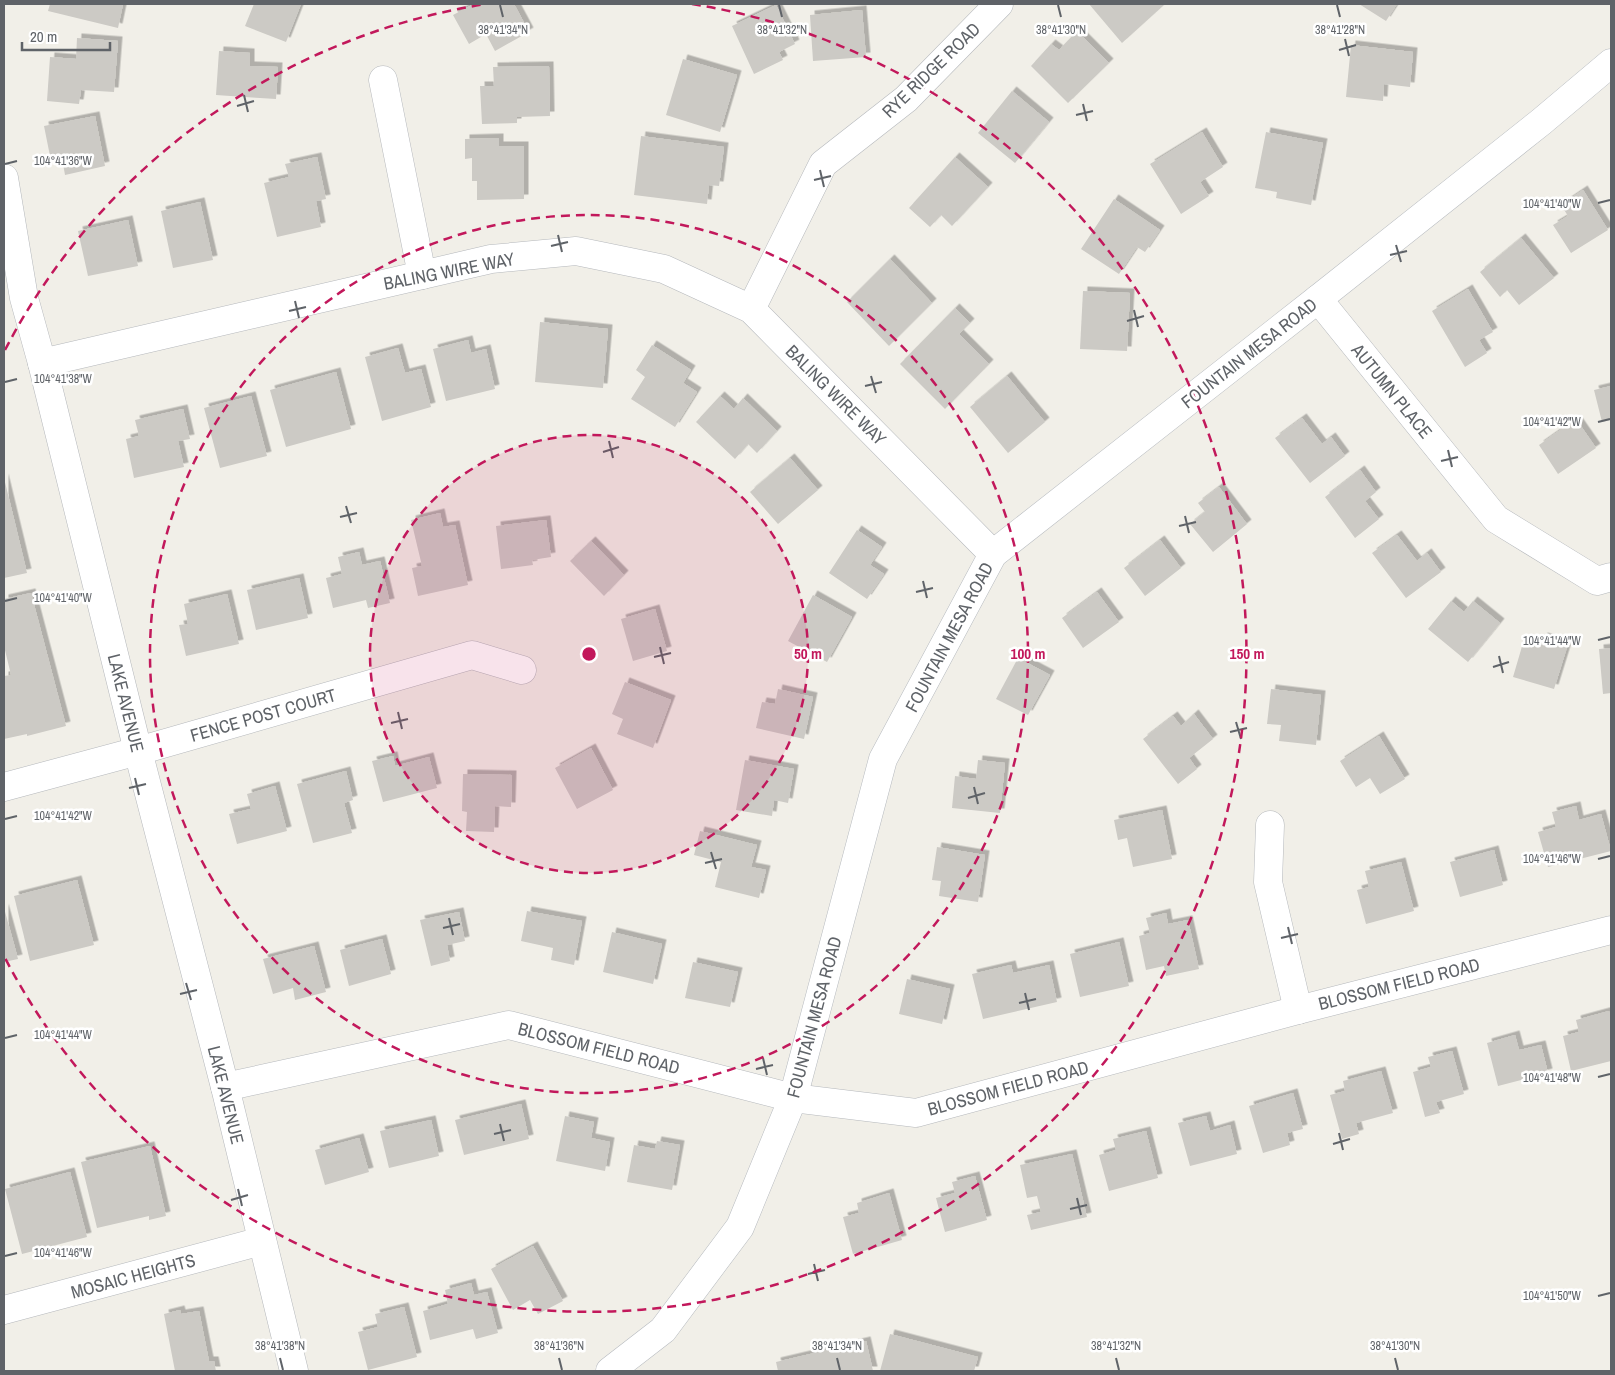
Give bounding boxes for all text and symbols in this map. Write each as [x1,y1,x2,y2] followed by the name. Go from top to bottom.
[876,17,986,123] street label: RYE RIDGE ROAD
[22,20,110,52] scale bar
[478,22,528,38] text: 38°41'34"N
[757,22,807,38] text: 38°41'32"N
[1036,22,1086,38] text: 38°41'30"N
[1315,22,1365,38] text: 38°41'28"N
[30,26,57,47] text: 20 m
[34,153,93,169] text: 104°41'36"W
[1523,196,1582,212] text: 104°41'40"W
[381,246,517,296] street label: BALING WIRE WAY
[1176,292,1322,414] street label: FOUNTAIN MESA ROAD
[1345,337,1438,444] street label: AUTUMN PLACE
[780,339,892,451] street label: BALING WIRE WAY
[34,371,93,387] text: 104°41'38"W
[1523,414,1582,430] text: 104°41'42"W
[899,558,999,716] street label: FOUNTAIN MESA ROAD
[34,590,93,606] text: 104°41'40"W
[1523,633,1582,649] text: 104°41'44"W
[794,643,822,664] text: 50 m
[1011,643,1045,664] text: 100 m
[1230,643,1264,664] text: 150 m
[580,645,598,663] centre of rings
[102,651,150,755] street label: LAKE AVENUE
[187,682,339,748] street label: FENCE POST COURT
[34,808,93,824] text: 104°41'42"W
[1523,851,1582,867] text: 104°41'46"W
[780,933,848,1101] street label: FOUNTAIN MESA ROAD
[1316,952,1482,1016] street label: BLOSSOM FIELD ROAD
[516,1016,682,1080] street label: BLOSSOM FIELD ROAD
[34,1027,93,1043] text: 104°41'44"W
[202,1043,250,1147] street label: LAKE AVENUE
[925,1054,1091,1122] street label: BLOSSOM FIELD ROAD
[1523,1070,1582,1086] text: 104°41'48"W
[34,1245,93,1261] text: 104°41'46"W
[68,1247,198,1305] street label: MOSAIC HEIGHTS
[1523,1288,1582,1304] text: 104°41'50"W
[255,1338,305,1354] text: 38°41'38"N
[534,1338,584,1354] text: 38°41'36"N
[812,1338,862,1354] text: 38°41'34"N
[1091,1338,1141,1354] text: 38°41'32"N
[1370,1338,1420,1354] text: 38°41'30"N

